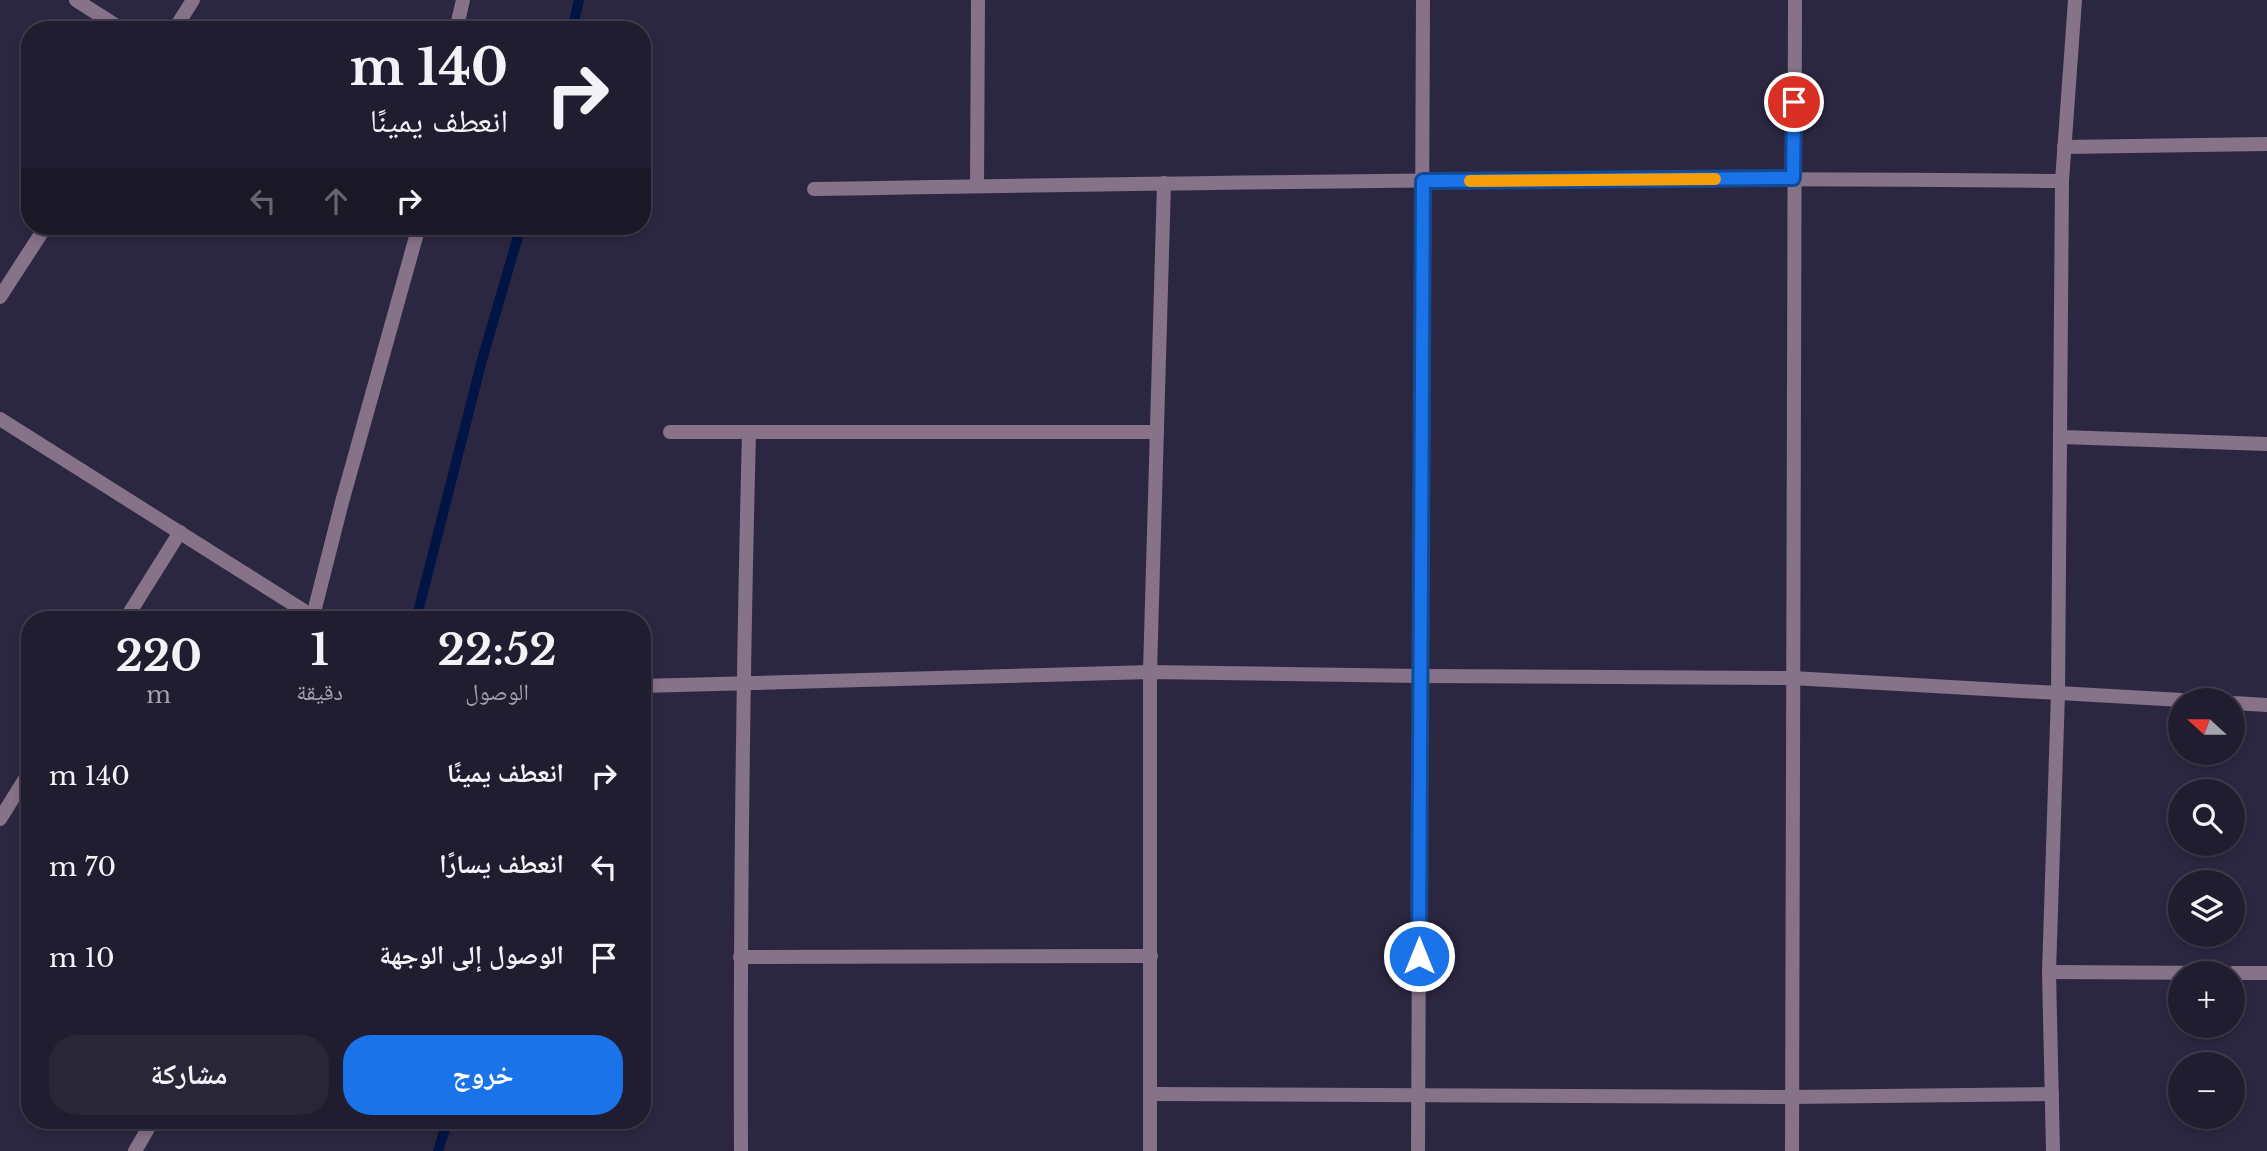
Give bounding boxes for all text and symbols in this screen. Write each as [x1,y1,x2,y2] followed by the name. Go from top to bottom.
[350,37,508,98] text: 140 m
[532,49,623,140] icon: right
[1764,72,1824,132] pin
[1775,83,1813,121] icon: arrive
[370,101,508,141] text: انعطف يمينًا
[244,182,282,220] icon: left
[317,182,355,220] icon: ahead
[390,182,428,220] icon: right
[311,624,329,676] text: 1
[438,624,557,676] text: 22:52
[115,630,202,682] text: 220
[296,678,343,706] text: دقيقة
[465,678,529,706] text: الوصول
[146,681,171,709] text: m
[2168,688,2245,765] north arrow
[2168,688,2245,1129] map controls
[447,757,564,789] text: انعطف يمينًا
[585,757,623,795] icon: right
[49,760,130,792] text: 140 m
[2168,779,2245,856] button: search
[439,848,564,880] text: انعطف يسارًا
[585,848,623,886] icon: left
[49,851,116,883] text: 70 m
[2168,870,2245,947] button: layers
[1382,919,1456,993] position arrow
[379,939,564,971] text: الوصول إلى الوجهة
[585,939,623,977] icon: arrive
[49,942,115,974] text: 10 m
[2168,961,2245,1038] button: +
[49,1035,329,1115] button: مشاركة
[343,1035,623,1115] button: خروج
[2168,1052,2245,1129] button: −

